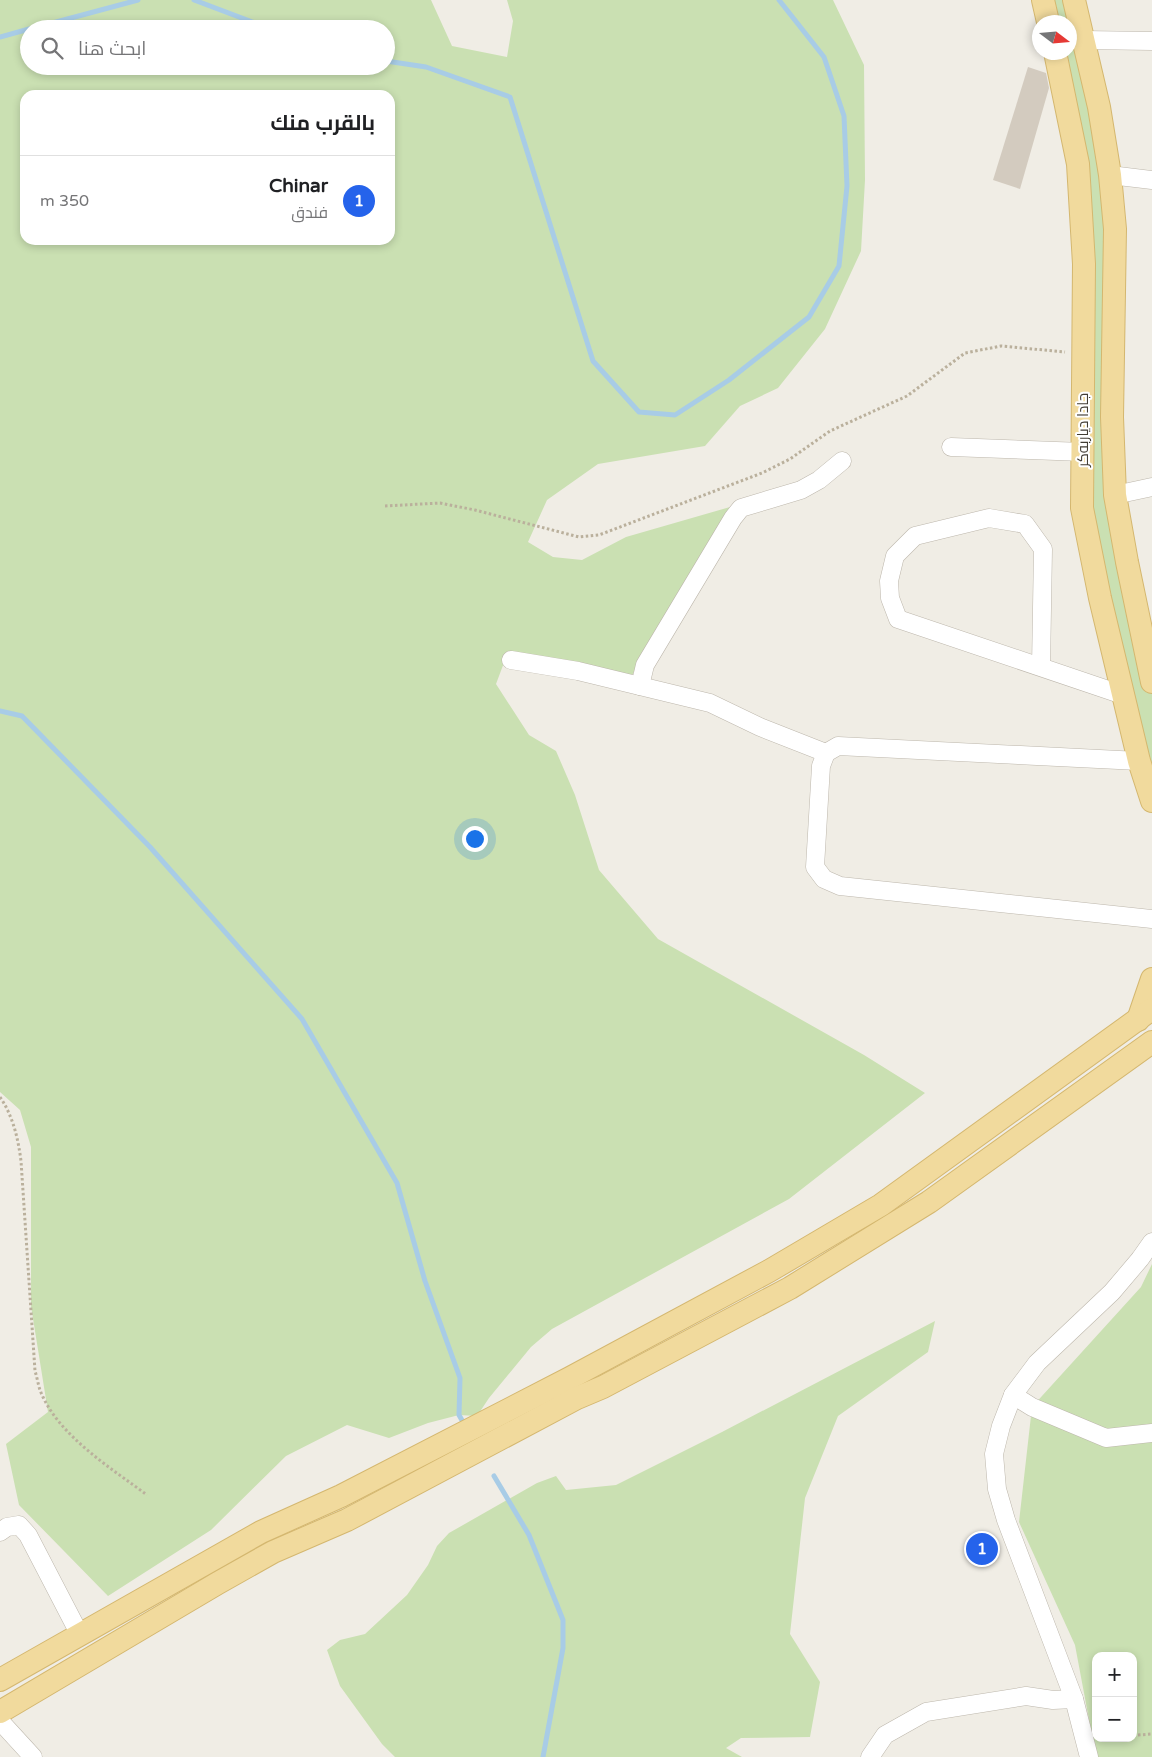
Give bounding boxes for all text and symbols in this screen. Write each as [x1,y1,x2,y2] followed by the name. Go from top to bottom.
[1032,15,1077,60] north arrow
[20,20,395,75] search box
[38,34,66,62] icon: search
[78,38,146,60] text: ابحث هنا
[270,111,375,136] text: بالقرب منك
[269,175,328,197] text: Chinar
[40,191,89,211] text: 350 m
[354,191,364,211] text: 1
[291,203,328,223] text: فندق
[1074,393,1092,468] street label: جادا دیاربه‌كر
[462,826,488,852] your location
[966,1530,998,1568] pin: 1
[1092,1652,1137,1742] map controls
[1092,1652,1137,1697] button: +
[1092,1697,1137,1742] button: −

